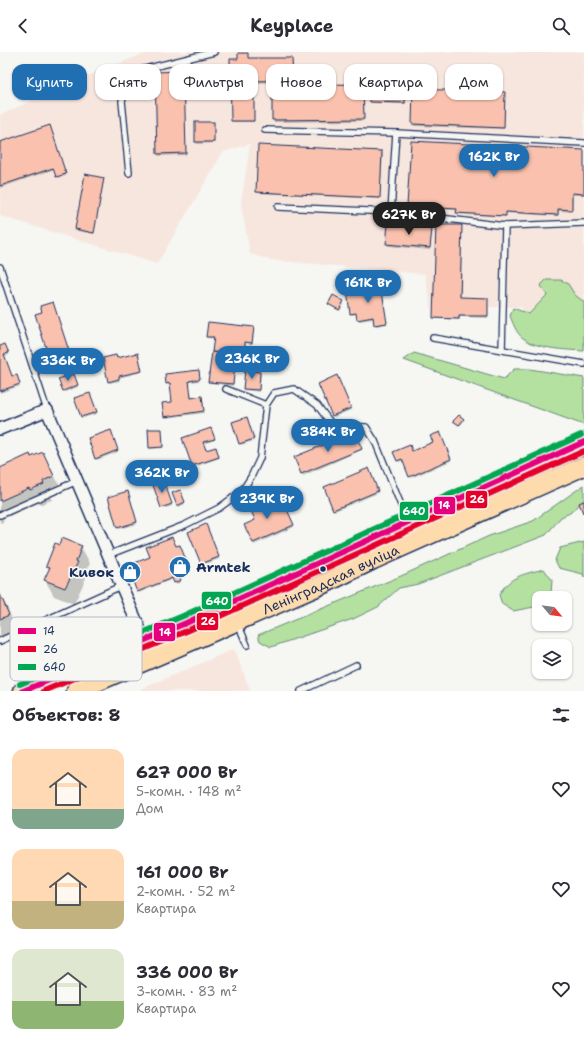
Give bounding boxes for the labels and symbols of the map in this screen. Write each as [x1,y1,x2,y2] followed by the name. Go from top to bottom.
[457,144,531,178] pin: 162K Br
[372,202,446,236] pin: 627K Br
[331,270,405,304] pin: 161K Br
[215,346,289,380] pin: 236K Br
[31,348,105,382] pin: 336K Br
[291,419,365,453] pin: 384K Br
[125,460,199,494] pin: 362K Br
[230,486,304,520] pin: 239K Br
[465,490,488,509] line badge: 26
[469,492,485,507] text: 26
[433,496,456,515] line badge: 14
[438,498,451,513] text: 14
[399,501,429,521] line badge: 640
[402,504,426,519] text: 640
[259,540,402,618] street label: Ленінградская вуліца
[167,554,193,580] shop icon: Armtek
[196,558,251,576] place label: Armtek
[117,559,143,585] shop icon: Кивок
[69,563,114,581] place label: Кивок
[318,564,328,574] unlabelled marker
[201,591,232,610] line badge: 640
[532,591,572,631] north arrow
[205,594,229,609] text: 640
[196,612,219,631] line badge: 26
[200,614,216,629] text: 26
[10,617,142,681] legend
[153,622,176,642] line badge: 14
[43,624,55,639] text: 14
[159,625,172,640] text: 14
[43,642,58,657] text: 26
[43,660,66,675] text: 640

